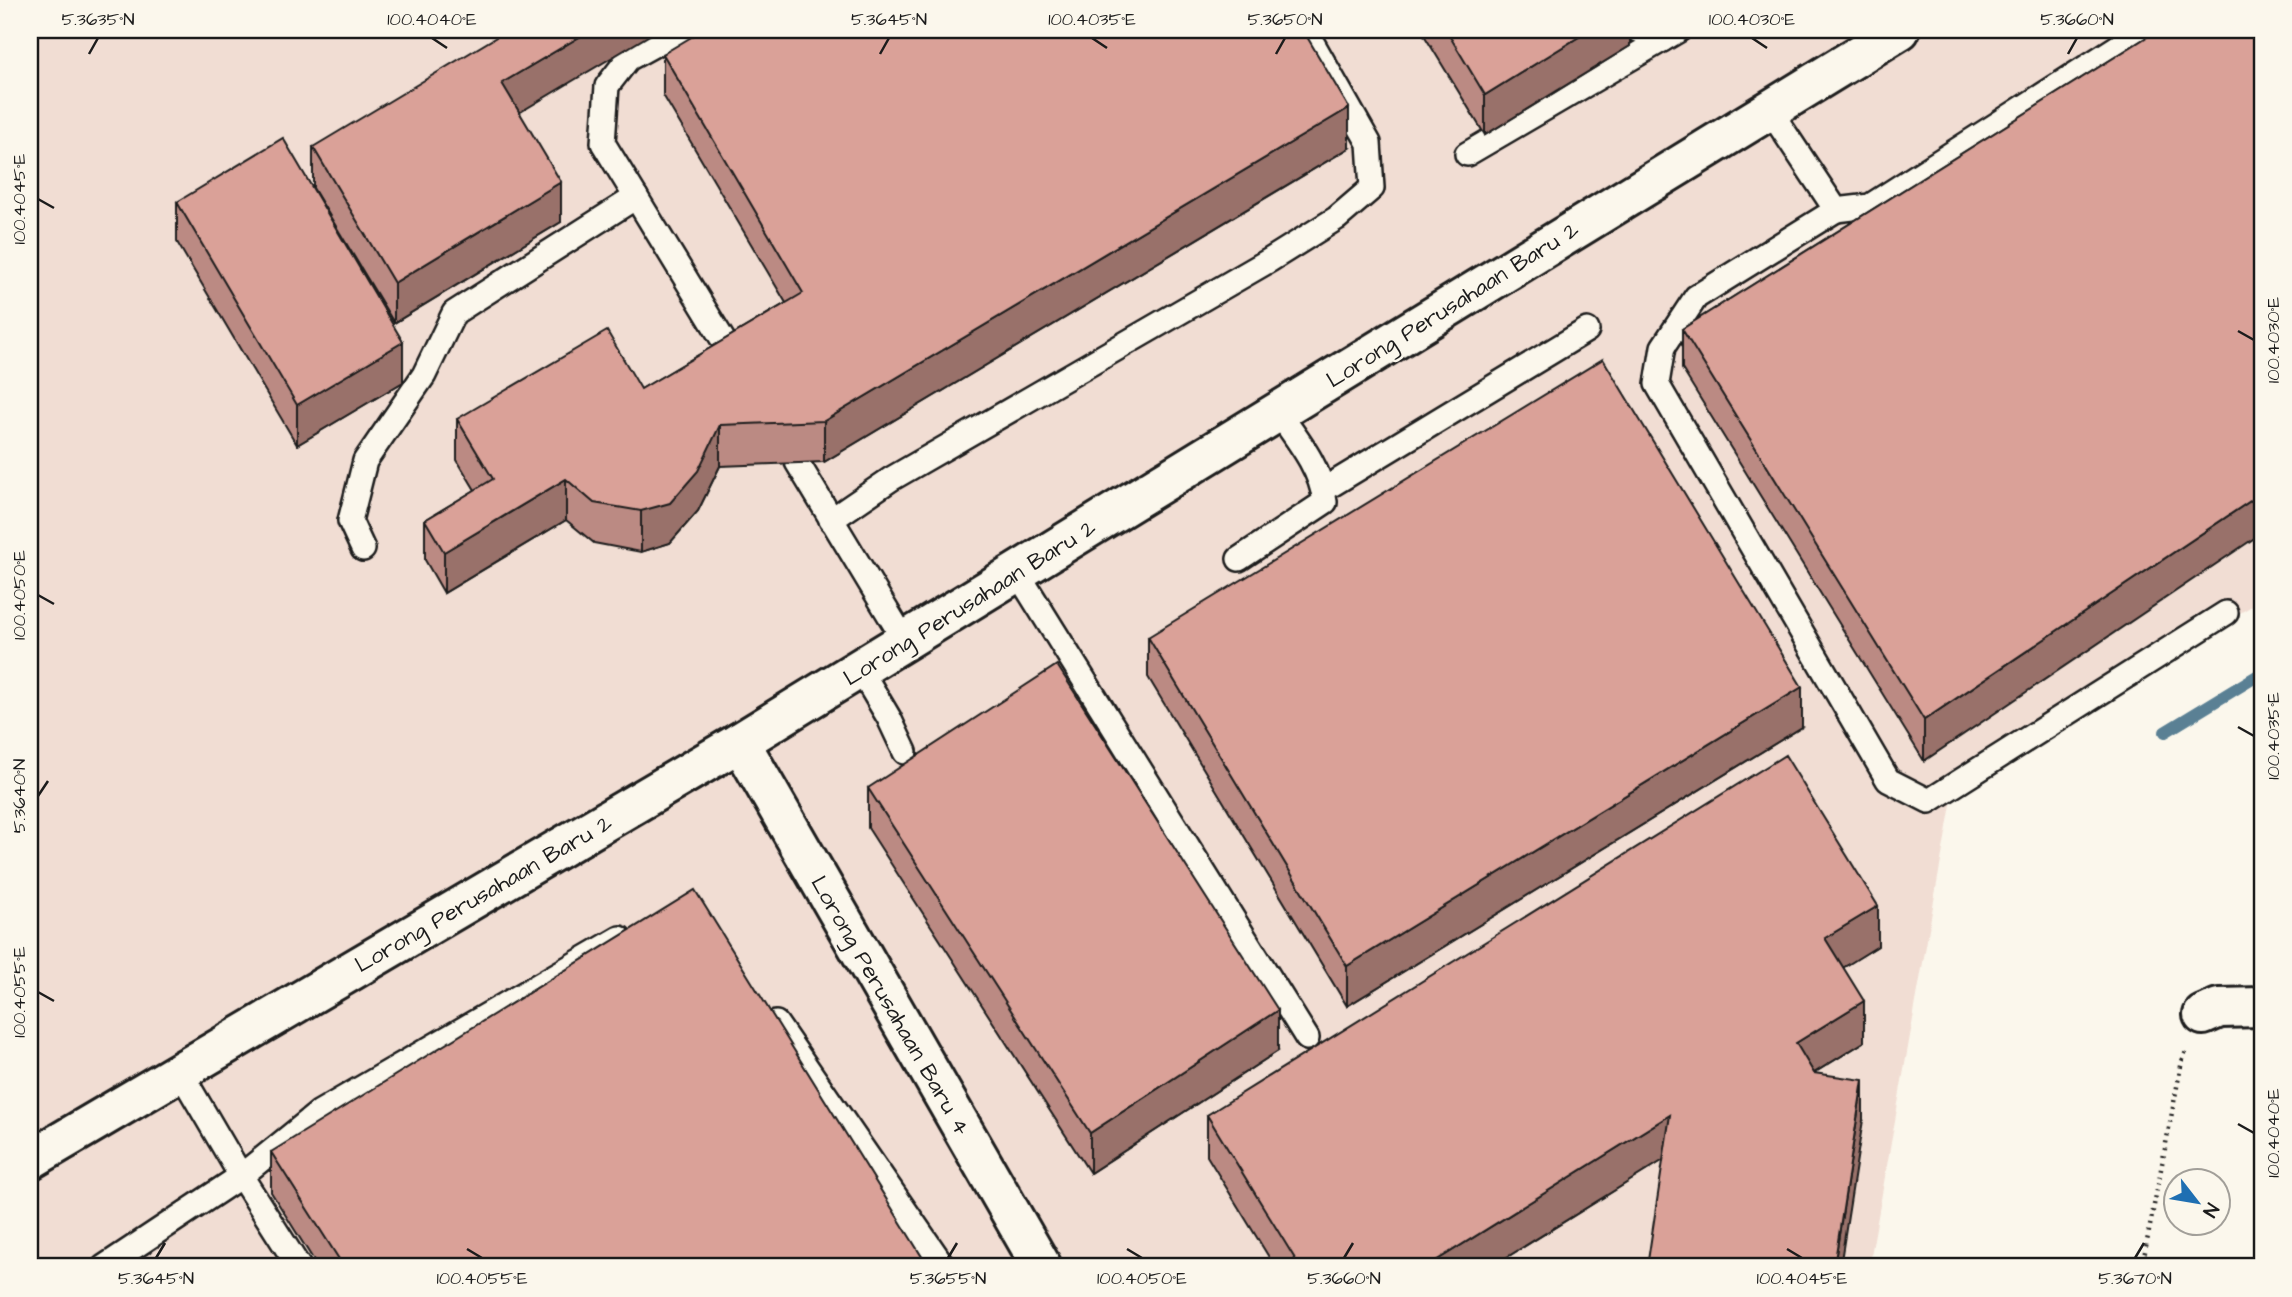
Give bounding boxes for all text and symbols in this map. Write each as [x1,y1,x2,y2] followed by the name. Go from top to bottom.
[62,7,134,32] text: 5.3635°N
[387,7,477,32] text: 100.4040°E
[851,7,927,32] text: 5.3645°N
[1048,7,1136,32] text: 100.4035°E
[1247,7,1323,32] text: 5.3650°N
[1709,7,1795,32] text: 100.4030°E
[2040,7,2114,32] text: 5.3660°N
[7,153,32,244] text: 100.4045°E
[1320,214,1585,397] street label: Lorong Perusahaan Baru 2
[2261,297,2286,383] text: 100.4030°E
[837,512,1102,695] street label: Lorong Perusahaan Baru 2
[7,550,32,640] text: 100.4050°E
[2261,692,2286,780] text: 100.4035°E
[7,759,32,833] text: 5.3640°N
[349,807,618,982] street label: Lorong Perusahaan Baru 2
[802,870,978,1142] street label: Lorong Perusahaan Baru 4
[7,946,32,1038] text: 100.4055°E
[2261,1088,2286,1178] text: 100.4040°E
[2162,1168,2232,1238] north arrow
[2196,1198,2225,1222] text: N
[118,1266,194,1291] text: 5.3645°N
[436,1266,528,1291] text: 100.4055°E
[910,1266,986,1291] text: 5.3655°N
[1097,1266,1187,1291] text: 100.4050°E
[1307,1266,1381,1291] text: 5.3660°N
[1757,1266,1848,1291] text: 100.4045°E
[2098,1266,2172,1291] text: 5.3670°N

